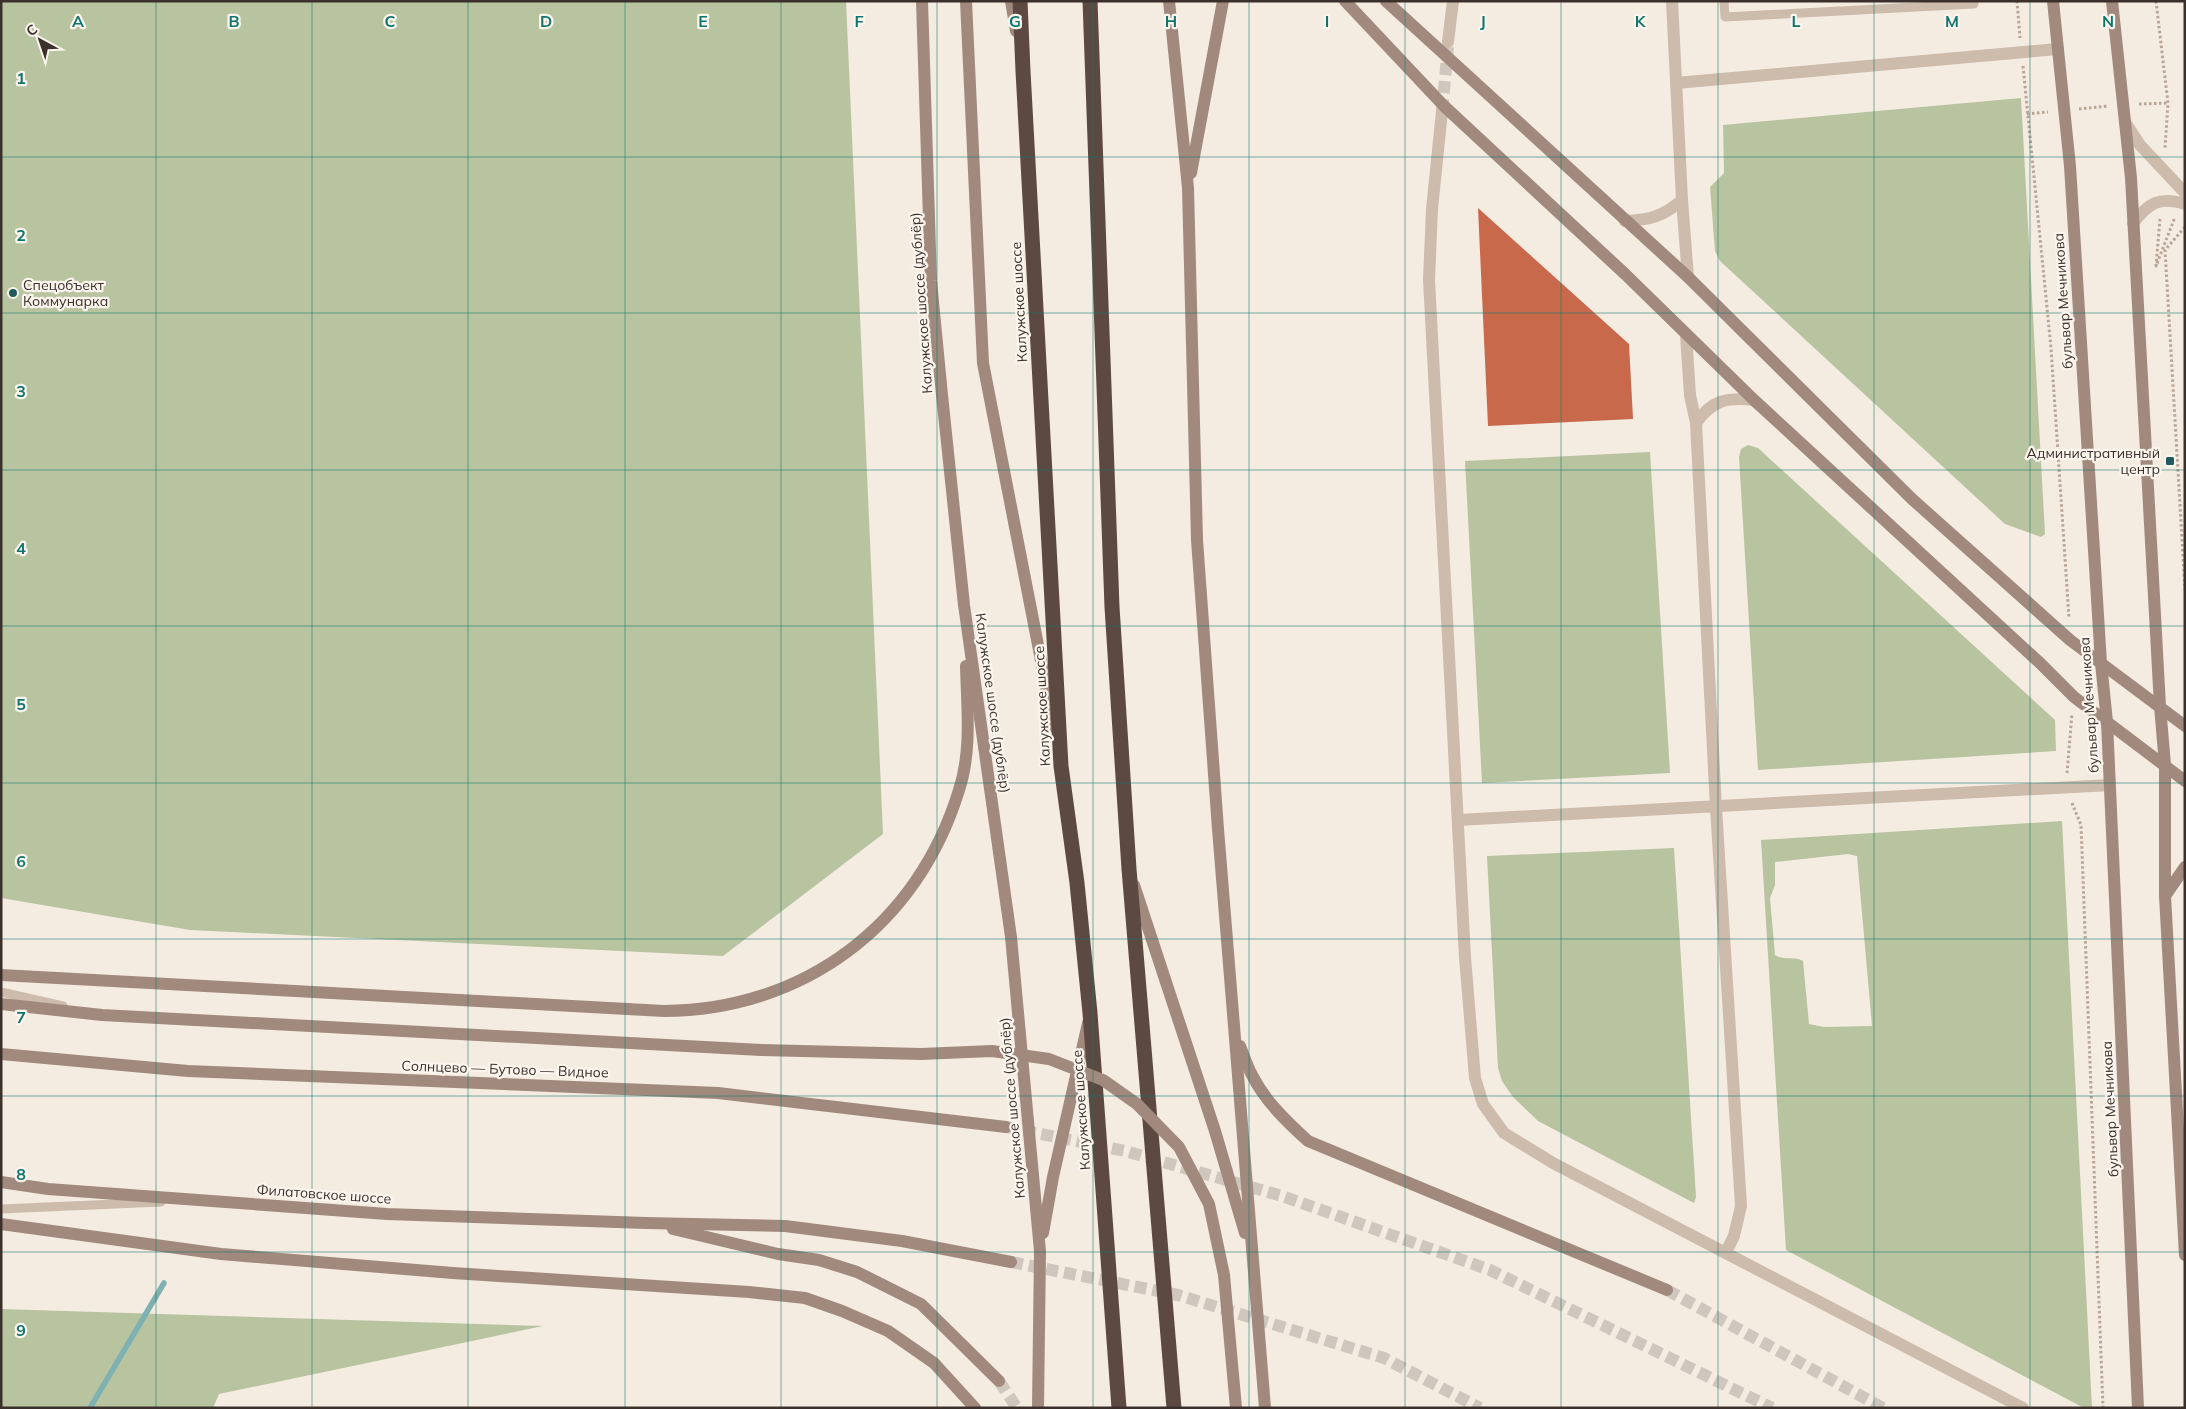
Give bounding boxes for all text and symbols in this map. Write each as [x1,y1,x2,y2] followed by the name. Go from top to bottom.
[72,11,84,31] text: A
[228,11,240,31] text: B
[385,11,396,31] text: C
[540,11,552,31] text: D
[698,11,708,31] text: E
[854,11,864,31] text: F
[1009,11,1021,31] text: G
[1165,11,1177,31] text: H
[1325,11,1329,31] text: I
[1480,11,1486,31] text: J
[1635,11,1647,31] text: K
[1792,11,1801,31] text: L
[1945,11,1959,31] text: M
[2102,11,2114,31] text: N
[15,15,65,65] north arrow
[22,20,41,40] text: С
[16,68,26,88] text: 1
[906,212,936,394] street label: Калужское шоссе (дублёр)
[16,225,26,245] text: 2
[2049,233,2077,369] street label: бульвар Мечникова
[1007,241,1031,363] street label: Калужское шоссе
[23,276,108,310] place label: Спецобъект Коммунарка
[7,287,19,299] marker: Спецобъект Коммунарка
[16,381,26,401] text: 3
[2027,444,2160,478] place label: Административный центр
[2164,455,2176,467] marker: Административный центр
[16,538,26,558] text: 4
[971,612,1015,794] street label: Калужское шоссе (дублёр)
[2075,637,2103,773] street label: бульвар Мечникова
[1030,645,1054,767] street label: Калужское шоссе
[16,694,26,714] text: 5
[16,851,26,871] text: 6
[16,1007,26,1027] text: 7
[995,1017,1029,1199] street label: Калужское шоссе (дублёр)
[2097,1041,2123,1177] street label: бульвар Мечникова
[1068,1049,1094,1171] street label: Калужское шоссе
[401,1056,609,1082] street label: Солнцево — Бутово — Видное
[16,1164,26,1184] text: 8
[256,1180,392,1208] street label: Филатовское шоссе
[16,1320,26,1340] text: 9

